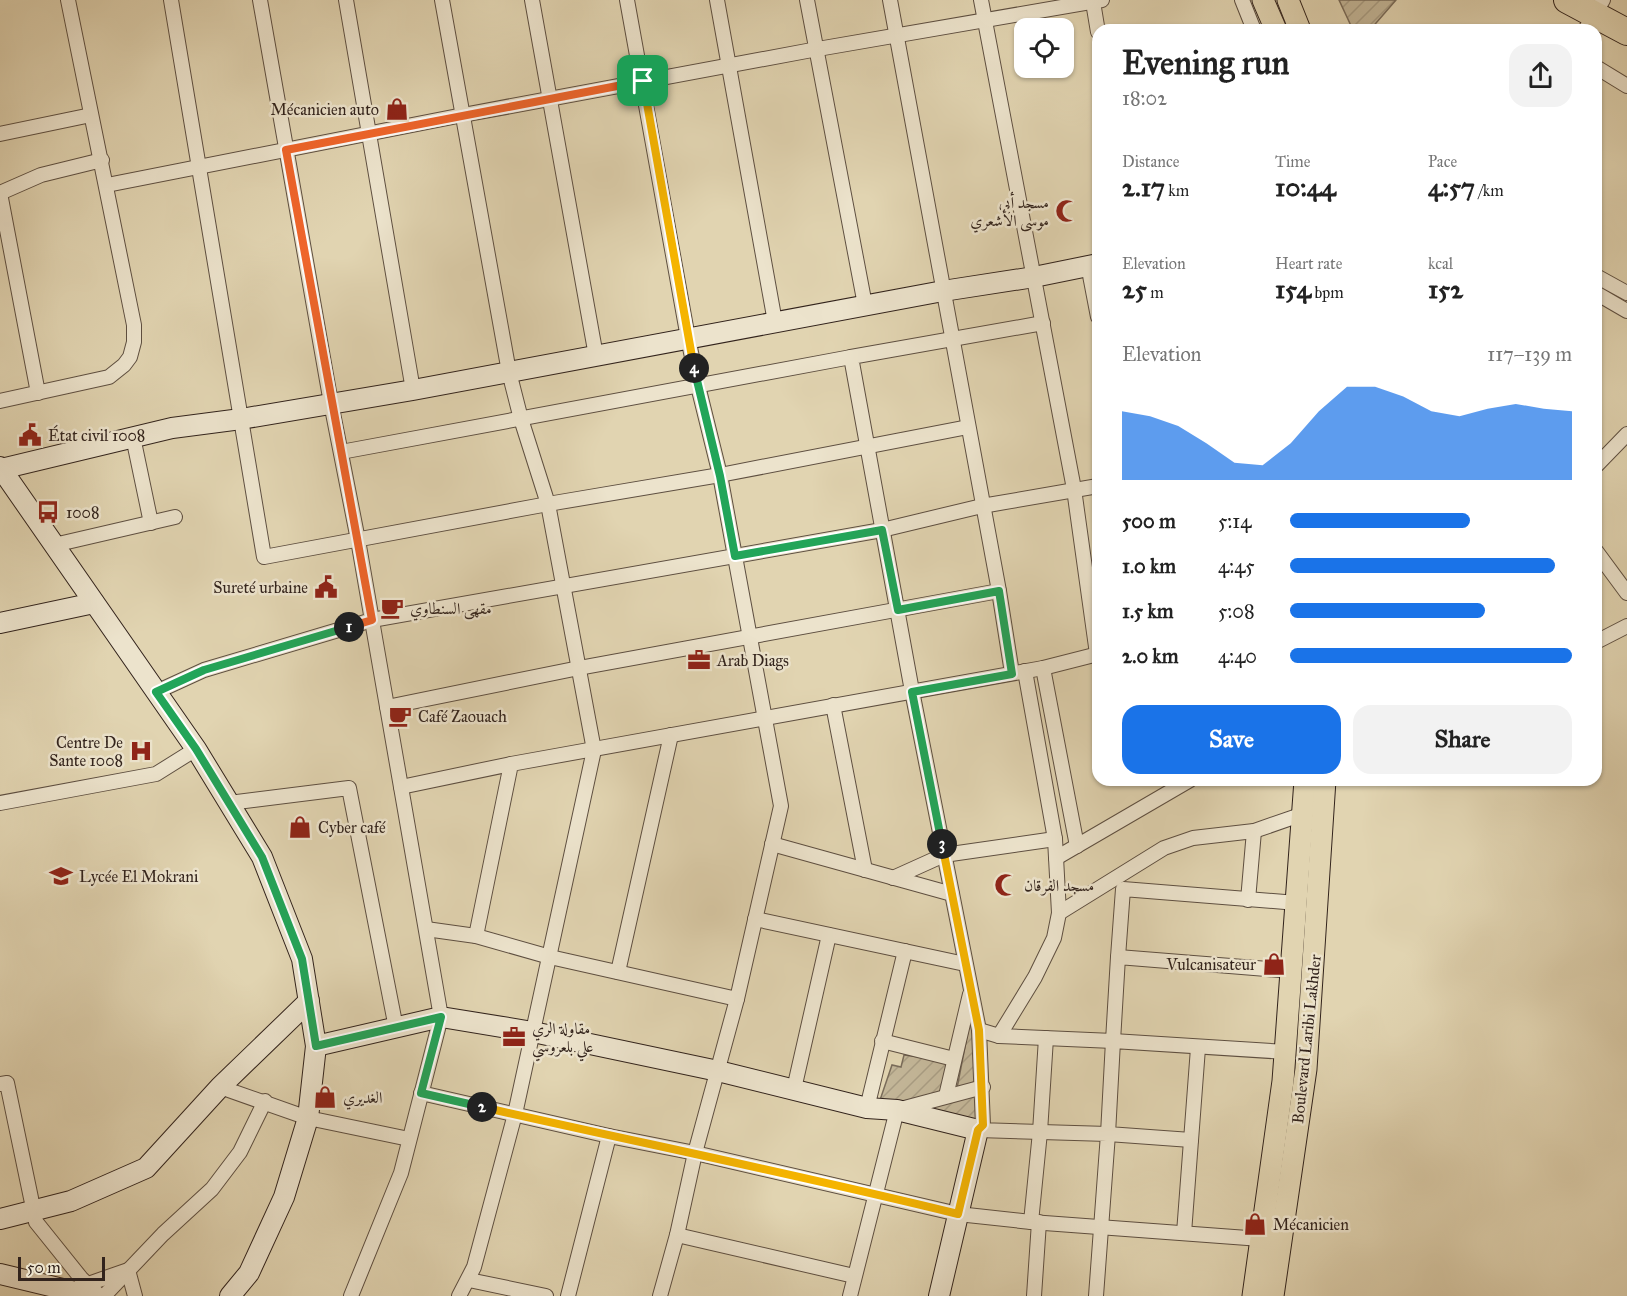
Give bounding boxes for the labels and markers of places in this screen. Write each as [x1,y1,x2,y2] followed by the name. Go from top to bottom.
[617,55,668,106] pin
[384,96,410,122] shop icon: Mécanicien auto
[271,100,379,119] place label: Mécanicien auto
[970,191,1049,233] place label: مسجد أبي موسى الأشعري
[1054,198,1080,224] mosque icon: مسجد أبي موسى الأشعري
[679,353,709,383] pin: 4
[17,422,43,448] public building icon: État civil 1008
[48,424,145,445] place label: État civil 1008
[35,499,61,525] bus stop icon: 1008
[66,503,99,522] place label: 1008
[313,574,339,600] public building icon: Sureté urbaine
[213,578,308,597] place label: Sureté urbaine
[379,595,405,621] cafe icon: مقهى السنطاوي
[410,599,492,621] place label: مقهى السنطاوي
[334,612,364,642] pin: 1
[686,647,712,673] office icon: Arab Diags
[716,651,789,671] place label: Arab Diags
[387,703,413,729] cafe icon: Café Zaouach
[418,707,507,726] place label: Café Zaouach
[49,733,123,770] place label: Centre De Sante 1008
[128,738,154,764] hospital icon: Centre De Sante 1008
[287,814,313,840] shop icon: Cyber café
[318,818,386,837] place label: Cyber café
[927,829,957,859] pin: 3
[48,863,74,889] school or university icon: Lycée El Mokrani
[79,867,199,886] place label: Lycée El Mokrani
[993,872,1019,898] mosque icon: مسجد الفرقان
[1024,876,1094,896] place label: مسجد الفرقان
[1261,951,1287,977] shop icon: Vulcanisateur
[1166,955,1256,974] place label: Vulcanisateur
[532,1019,593,1062] place label: مقاولة الري علي بلعروسي
[501,1024,527,1050] office icon: مقاولة الري علي بلعروسي
[312,1084,338,1110] shop icon: الغديري
[343,1088,383,1110] place label: الغديري
[467,1092,497,1122] pin: 2
[1242,1211,1268,1237] shop icon: Mécanicien
[1273,1215,1349,1234] place label: Mécanicien

